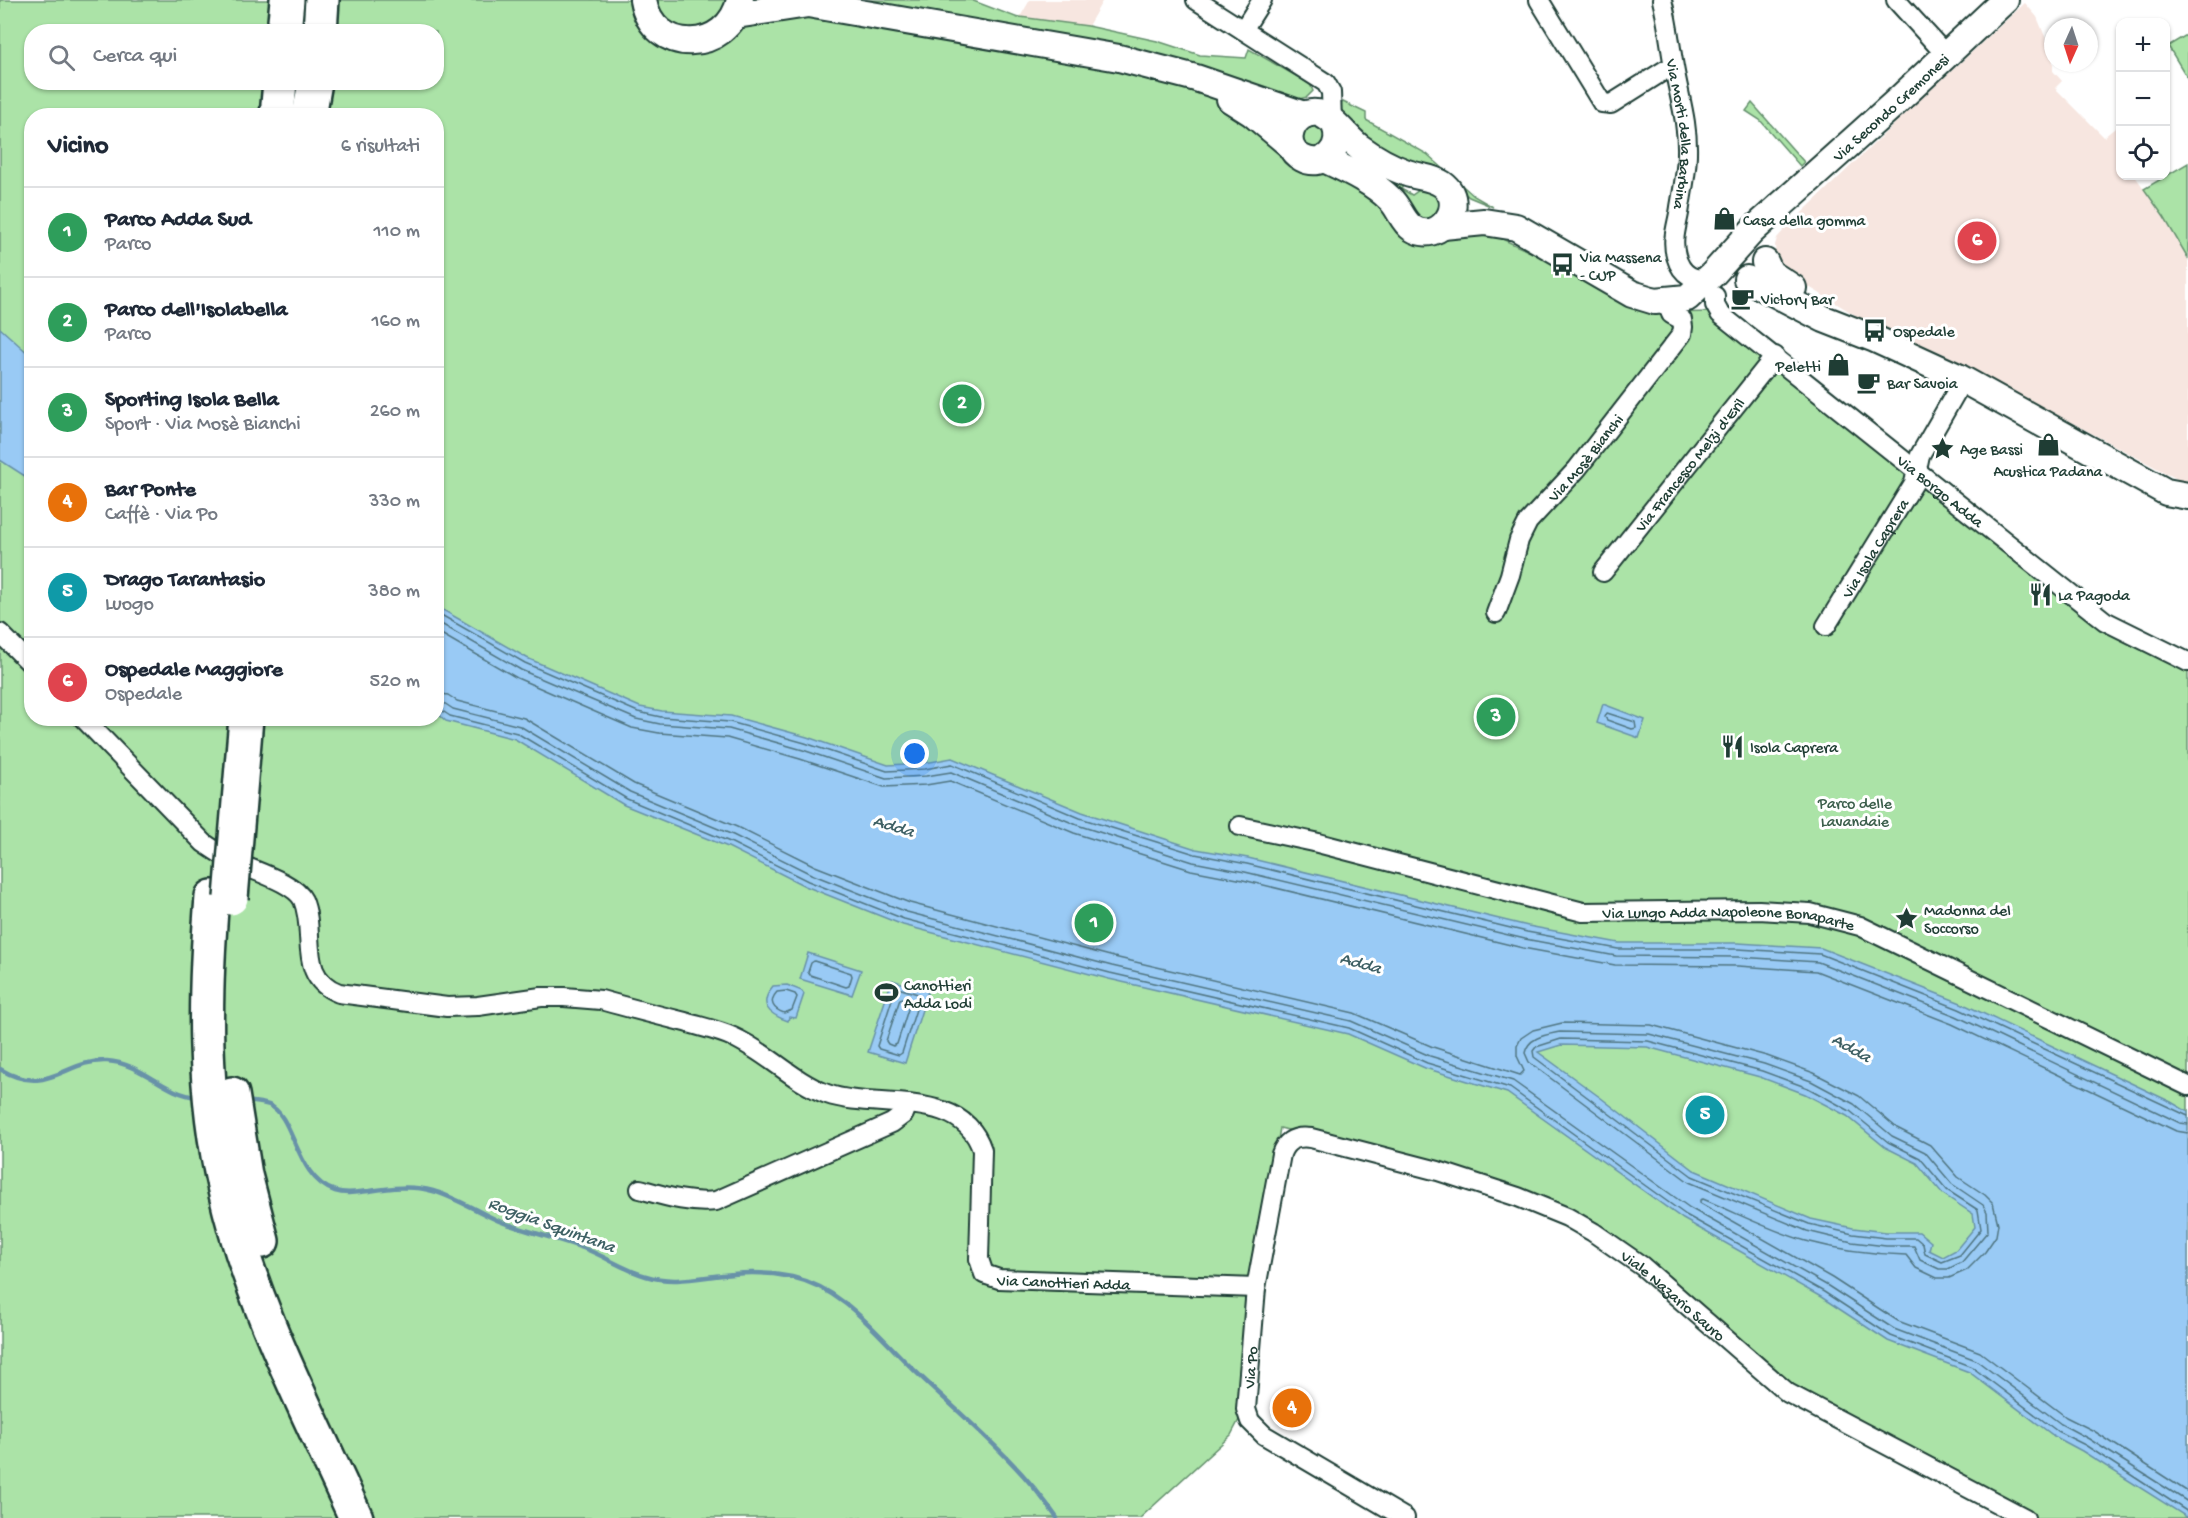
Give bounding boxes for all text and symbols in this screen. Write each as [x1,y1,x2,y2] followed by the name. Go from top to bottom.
[2044,18,2098,72] north arrow
[2116,18,2170,180] map controls
[2116,18,2170,72] button: +
[24,24,444,90] search box
[45,41,78,74] icon: search
[93,44,177,70] text: Cerca qui
[1829,51,1955,168] street label: Via Secondo Cremonesi
[1660,57,1693,212] street label: Via Morti della Barbina
[2116,72,2170,126] button: −
[2116,126,2170,180] button: locate
[48,132,108,163] text: Vicino
[341,136,420,159] text: 6 risultati
[1712,206,1738,232] shop icon: Casa della gomma
[105,208,251,234] text: Parco Adda Sud
[1743,213,1867,232] place label: Casa della gomma
[1958,218,1996,264] pin: 6
[63,221,72,244] text: 1
[374,221,420,244] text: 110 m
[105,234,151,257] text: Parco
[1579,250,1663,287] place label: Via Massena - CUP
[1549,252,1575,278] bus stop icon: Via Massena - CUP
[1730,285,1756,311] cafe icon: Victory Bar
[1760,292,1835,311] place label: Victory Bar
[105,298,288,324] text: Parco dell'Isolabella
[63,311,72,334] text: 2
[371,311,420,334] text: 160 m
[1862,317,1888,343] bus stop icon: Ospedale
[105,324,151,347] text: Parco
[1893,324,1955,343] place label: Ospedale
[1826,352,1852,378] shop icon: Peletti
[1775,359,1821,378] place label: Peletti
[1856,369,1882,395] cafe icon: Bar Savoia
[1886,376,1959,395] place label: Bar Savoia
[942,382,982,426] pin: 2
[105,388,279,414] text: Sporting Isola Bella
[1632,395,1751,538] street label: Via Francesco Melzi d'Eril
[62,401,73,424] text: 3
[370,401,420,424] text: 260 m
[1545,412,1629,508] street label: Via Mosè Bianchi
[105,414,301,437] text: Sport · Via Mosè Bianchi
[2035,432,2061,458] shop icon: Acustica Padana
[1929,435,1955,461] place icon: Age Bassi
[1960,442,2023,461] place label: Age Bassi
[1891,452,1987,534] street label: Via Borgo Adda
[1994,464,2104,483] place label: Acustica Padana
[105,478,196,504] text: Bar Ponte
[63,491,72,514] text: 4
[369,491,420,514] text: 330 m
[1839,495,1916,604] street label: Via Isola Caprera
[105,504,218,527] text: Caffè · Via Po
[105,568,265,594] text: Drago Tarantasio
[62,581,73,604] text: 5
[368,581,420,604] text: 380 m
[2027,581,2053,607] restaurant icon: La Pagoda
[2058,588,2131,607] place label: La Pagoda
[105,594,154,617] text: Luogo
[105,658,283,684] text: Ospedale Maggiore
[62,671,73,694] text: 6
[369,671,420,694] text: 520 m
[105,684,182,707] text: Ospedale
[1476,694,1516,740] pin: 3
[1719,733,1745,759] restaurant icon: Isola Caprera
[900,739,929,768] your location
[1750,740,1839,759] place label: Isola Caprera
[1817,796,1893,833] park label: Parco delle Lavandaie
[870,811,917,844] water label: Adda
[1074,900,1114,946] pin: 1
[1924,903,2011,940] place label: Madonna del Soccorso
[1601,904,1857,937] street label: Via Lungo Adda Napoleone Bonaparte
[1893,905,1919,931] place icon: Madonna del Soccorso
[1337,949,1384,981] water label: Adda
[904,978,972,1015] place label: Canottieri Adda Lodi
[873,980,899,1006] sports icon: Canottieri Adda Lodi
[1827,1030,1875,1069] water label: Adda
[1686,1092,1724,1138] pin: 5
[485,1194,618,1259] water label: Roggia Squintana
[1615,1248,1728,1347] street label: Viale Nazario Sauro
[996,1273,1132,1297] street label: Via Canottieri Adda
[1242,1346,1264,1390] street label: Via Po
[1272,1386,1312,1430] pin: 4

